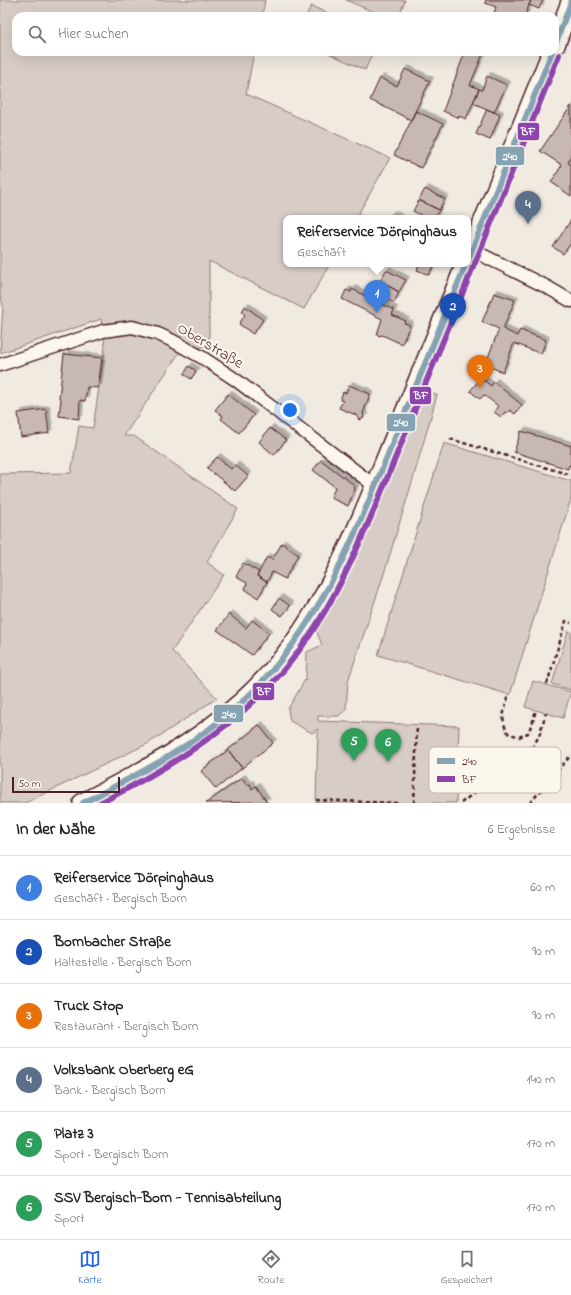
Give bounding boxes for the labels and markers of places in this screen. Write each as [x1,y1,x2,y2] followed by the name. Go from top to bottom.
[515,191,541,224] pin: 4
[364,280,390,313] pin: 1
[440,293,466,326] pin: 2
[467,355,493,388] pin: 3
[341,728,367,761] pin: 5
[375,729,401,762] pin: 6

